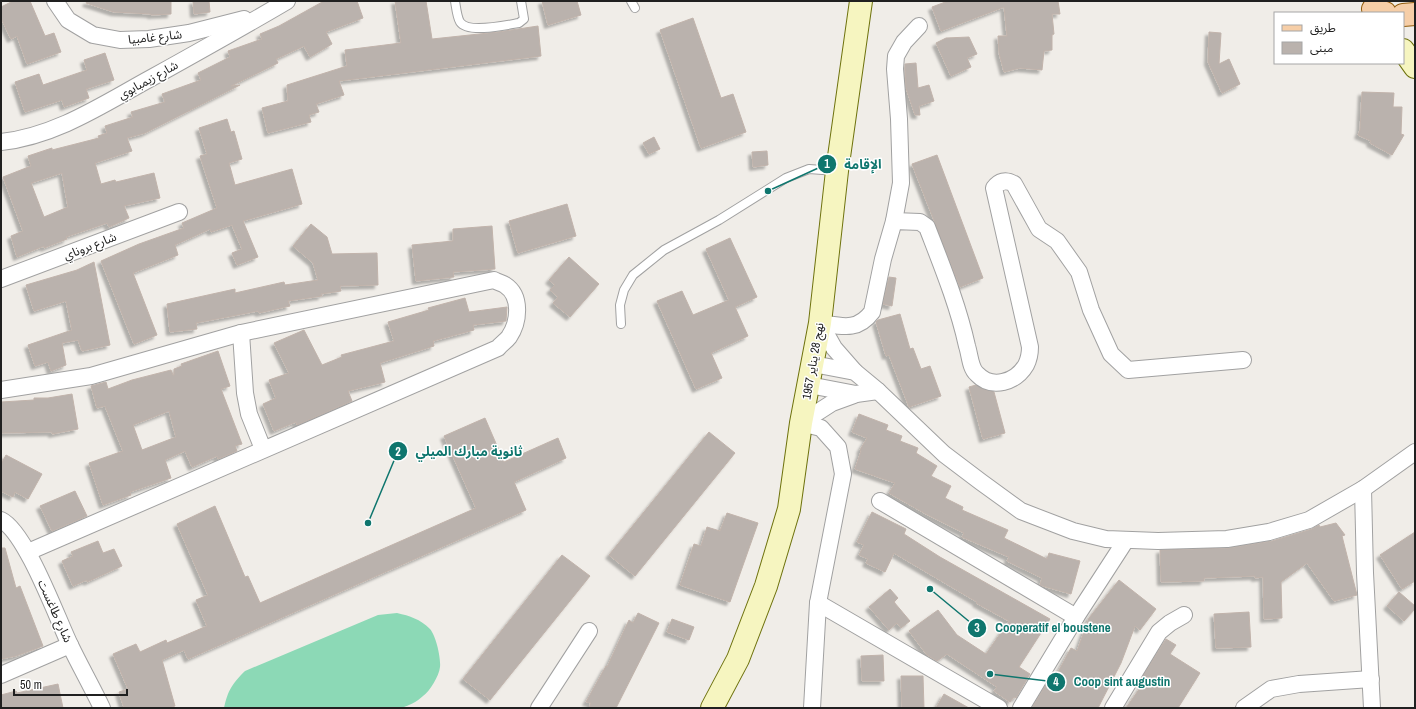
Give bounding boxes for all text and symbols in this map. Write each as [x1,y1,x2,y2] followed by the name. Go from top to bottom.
[1274,12,1404,64] legend
[1310,20,1336,36] text: طريق
[127,26,183,49] street label: شارع غامبيا
[1310,40,1333,56] text: مبنى
[115,57,182,105] street label: شارع زيمبابوي
[817,152,890,177] callout: الإقامة
[824,156,830,172] text: 1
[844,156,882,174] text: الإقامة
[61,229,119,265] street label: شارع بروناي
[798,321,829,401] street label: نهج 28 يناير 1957
[388,439,531,464] callout: ثانوية مبارك الميلي
[415,443,523,462] text: ثانوية مبارك الميلي
[395,444,401,460] text: 2
[33,577,76,645] street label: شارع طاغست
[967,615,1119,640] callout: Cooperatif el boustene
[995,619,1111,636] text: Cooperatif el boustene
[974,620,980,636] text: 3
[1046,669,1179,694] callout: Coop sint augustin
[14,671,127,697] scale bar
[1074,673,1170,690] text: Coop sint augustin
[1053,674,1059,690] text: 4
[20,677,42,693] text: 50 m

